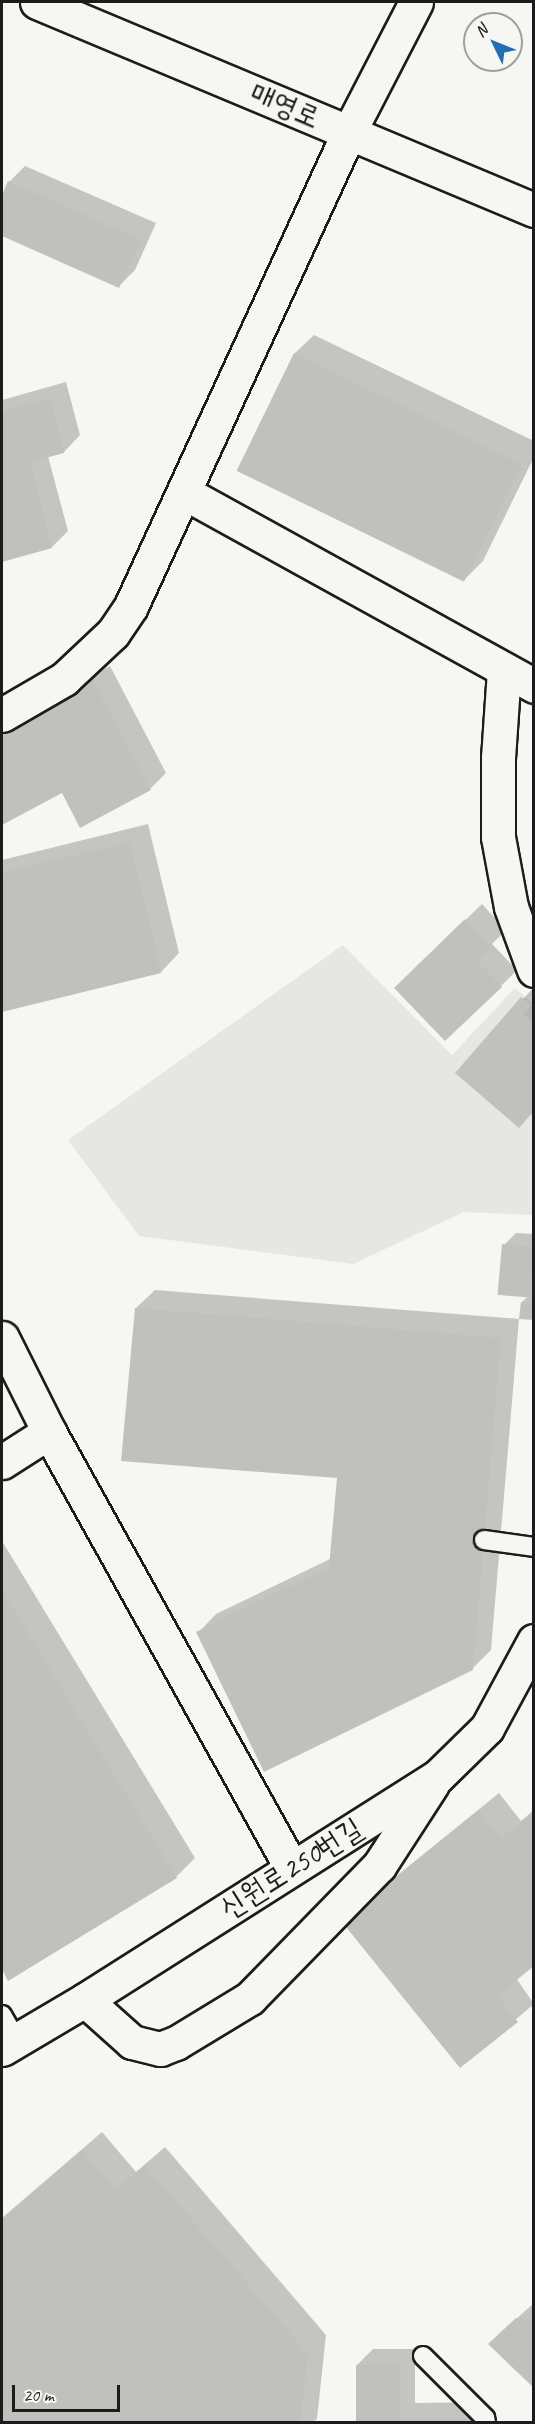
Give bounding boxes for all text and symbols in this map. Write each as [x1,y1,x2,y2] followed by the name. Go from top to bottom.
[463,12,523,72] north arrow
[471,21,492,42] text: N
[245,74,325,136] street label: 매영로
[213,1810,369,1926] street label: 신원로250번길
[15,2373,123,2411] scale bar
[23,2384,54,2406] text: 20 m

